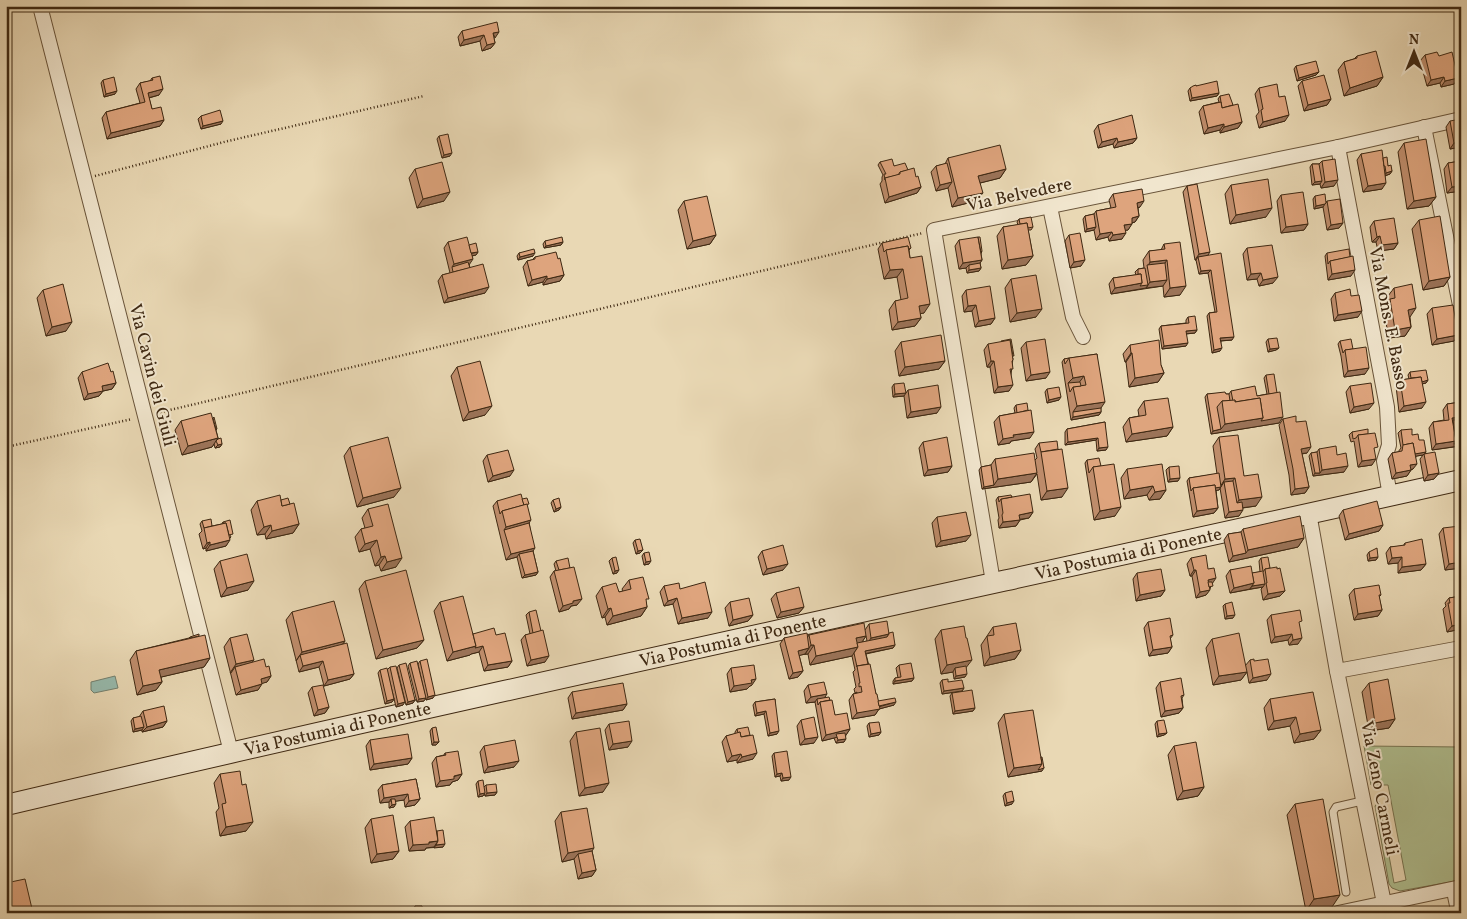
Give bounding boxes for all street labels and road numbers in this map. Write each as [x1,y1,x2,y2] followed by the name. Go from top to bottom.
[964,172,1074,219] street label: Via Belvedere
[1361,244,1414,392] street label: Via Mons. E. Basso
[122,301,181,449] street label: Via Cavin dei Giuli
[1033,522,1224,588] street label: Via Postumia di Ponente
[637,609,829,675] street label: Via Postumia di Ponente
[242,697,433,763] street label: Via Postumia di Ponente
[1353,719,1404,858] street label: Via Zeno Carmeli

